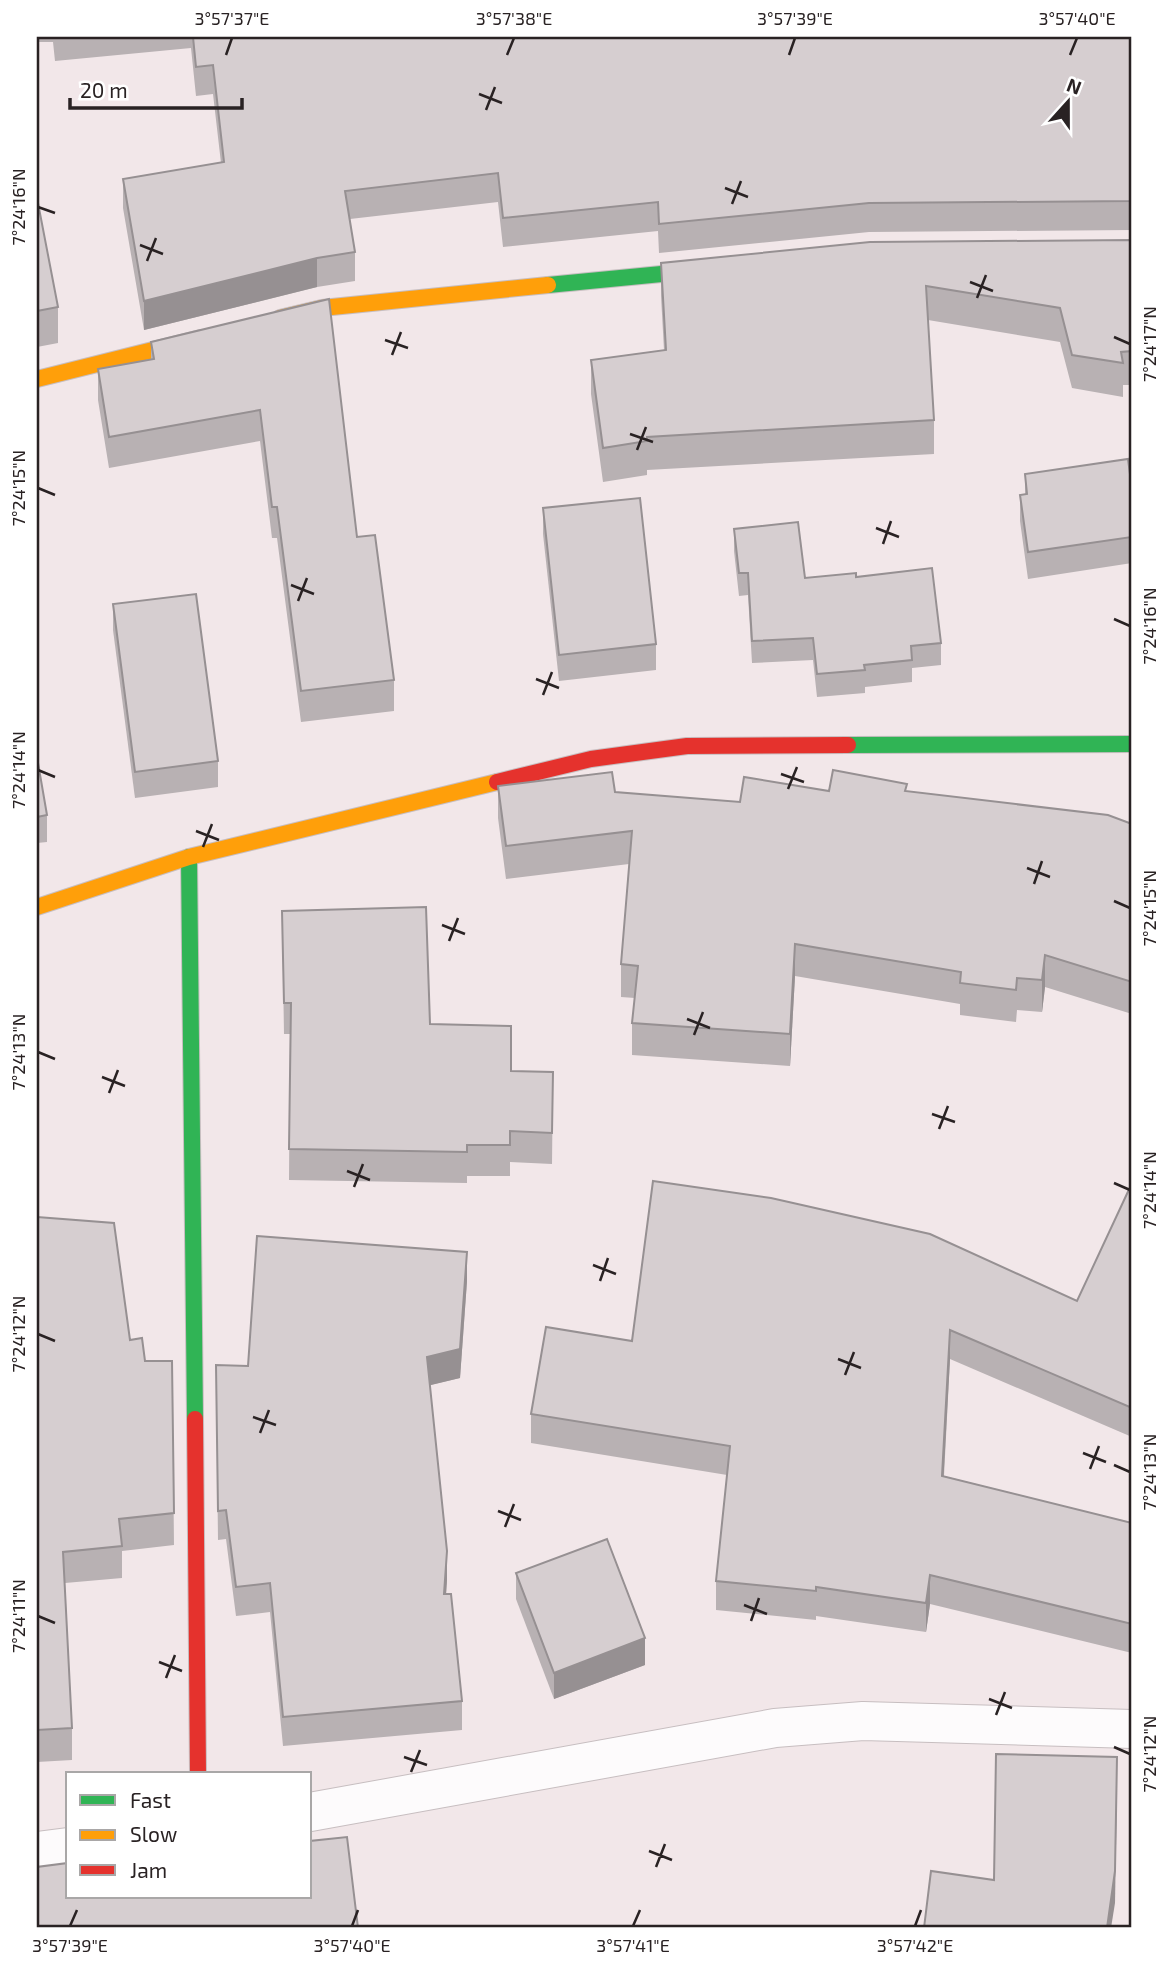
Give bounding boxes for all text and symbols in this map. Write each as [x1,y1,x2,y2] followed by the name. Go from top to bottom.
[195,7,269,29] text: 3°57'37"E
[476,7,552,29] text: 3°57'38"E
[757,7,833,29] text: 3°57'39"E
[1038,7,1116,29] text: 3°57'40"E
[70,66,242,110] scale bar
[1032,66,1102,136] north arrow
[1064,72,1085,99] text: N
[80,77,128,102] text: 20 m
[7,168,29,246] text: 7°24'16"N
[1138,306,1160,382] text: 7°24'17"N
[7,450,29,526] text: 7°24'15"N
[1138,587,1160,665] text: 7°24'16"N
[7,731,29,809] text: 7°24'14"N
[1138,870,1160,946] text: 7°24'15"N
[7,1014,29,1090] text: 7°24'13"N
[1138,1151,1160,1229] text: 7°24'14"N
[7,1296,29,1372] text: 7°24'12"N
[1138,1434,1160,1510] text: 7°24'13"N
[7,1579,29,1653] text: 7°24'11"N
[1138,1716,1160,1792] text: 7°24'12"N
[66,1772,312,1898] legend
[130,1787,171,1812] text: Fast
[130,1821,177,1846] text: Slow
[130,1857,167,1882] text: Jam
[32,1934,108,1956] text: 3°57'39"E
[313,1934,391,1956] text: 3°57'40"E
[596,1934,670,1956] text: 3°57'41"E
[877,1934,953,1956] text: 3°57'42"E

